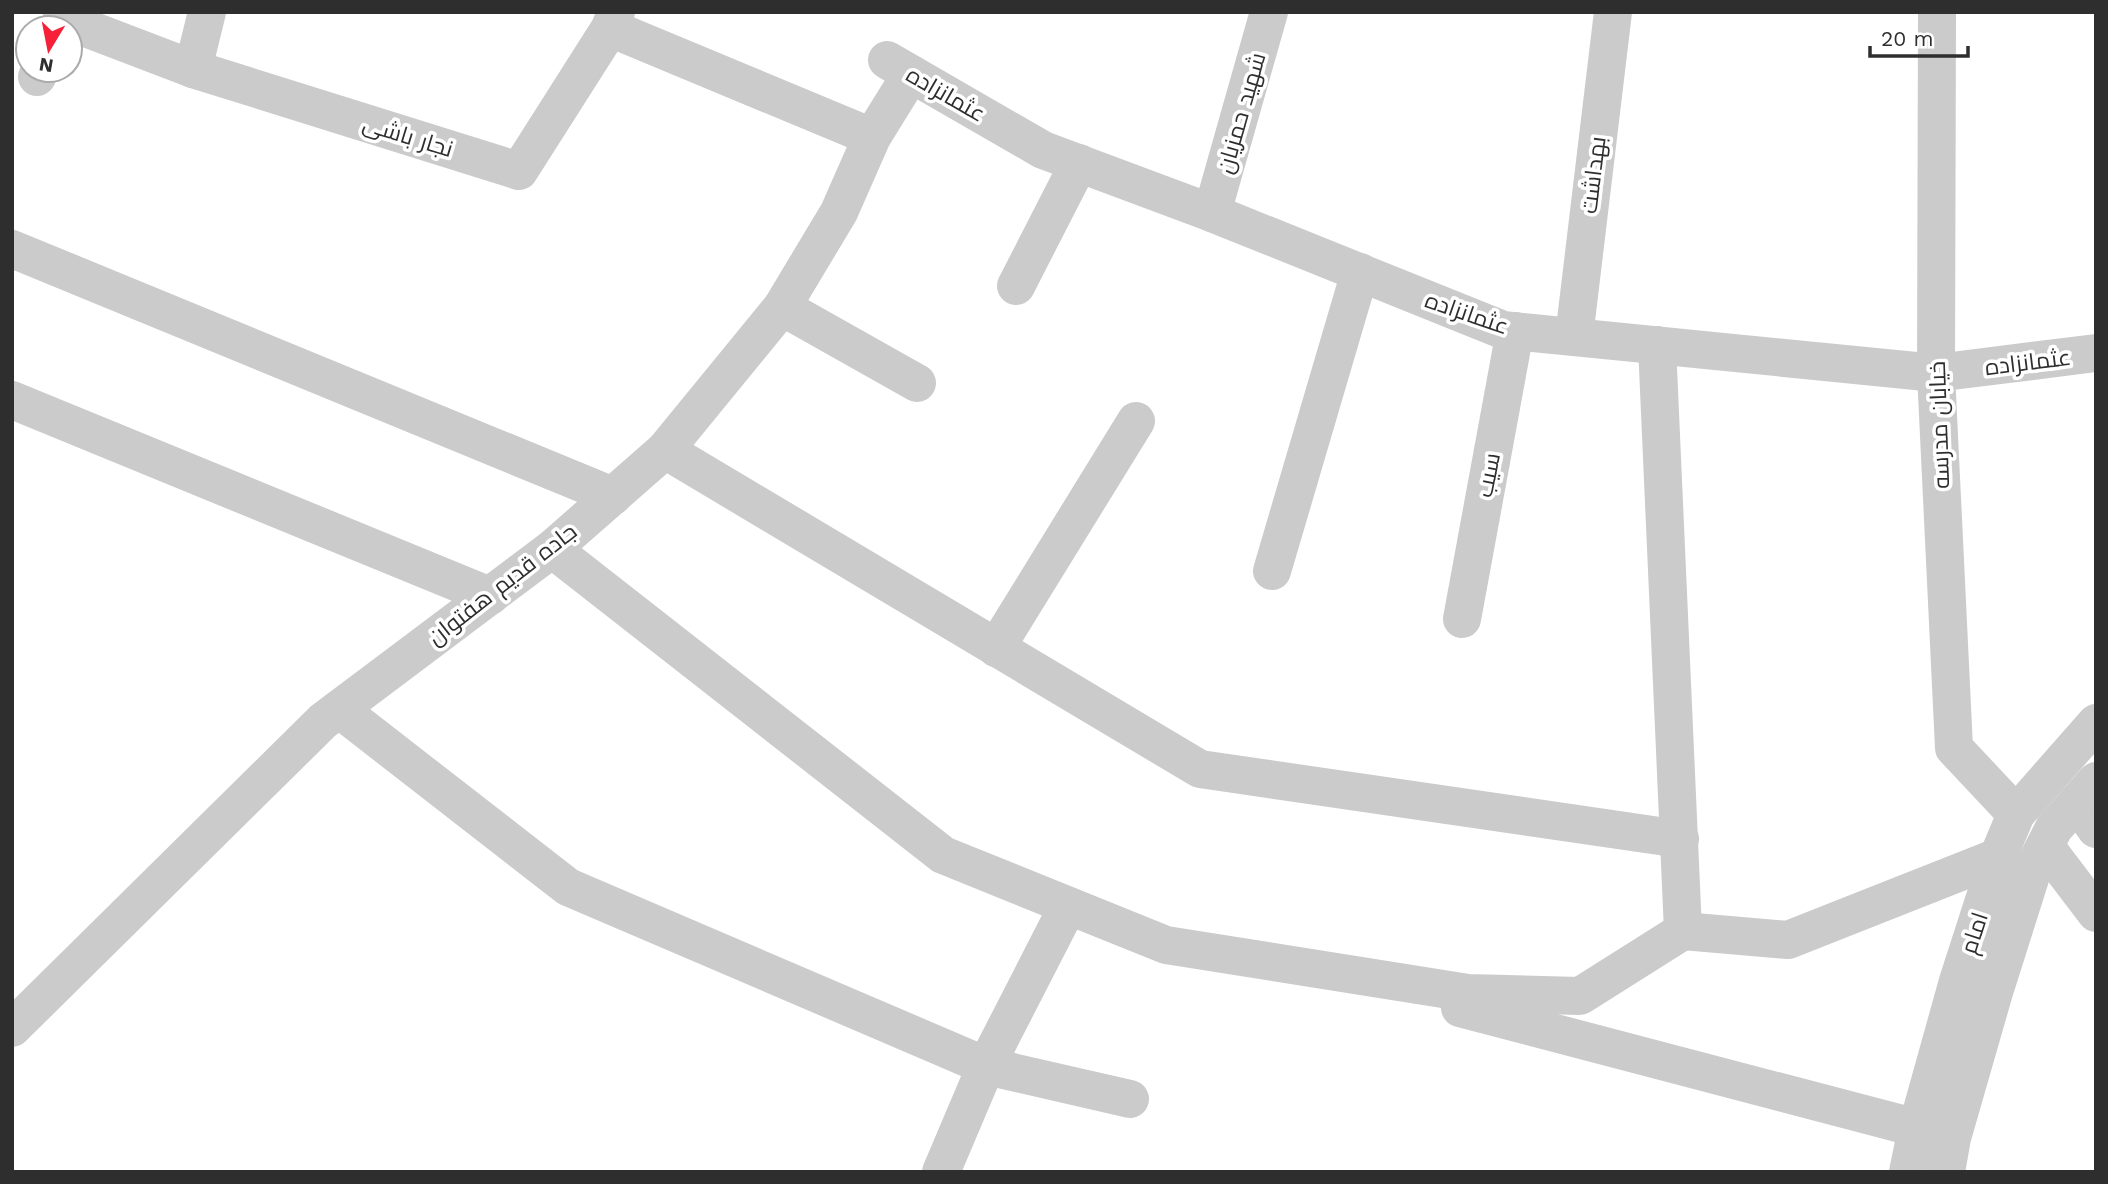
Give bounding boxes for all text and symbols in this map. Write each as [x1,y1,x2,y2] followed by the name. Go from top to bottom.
[14,14,84,84] north arrow
[1870,14,1968,58] scale bar
[1881,26,1933,51] text: 20 m
[1211,50,1272,177] street label: شهید حمزیان
[37,53,55,78] text: N
[902,61,990,128] street label: عثمانزاده
[359,110,456,163] street label: نجار باشی
[1575,135,1612,215] street label: بهداشت
[1422,287,1512,340] street label: عثمانزاده
[1984,344,2073,381] street label: عثمانزاده
[1924,361,1955,489] street label: خیابان مدرسه
[1471,451,1506,500] street label: سیب
[422,518,584,653] street label: جاده قدیم هفتوان
[1955,909,1996,958] street label: امام

